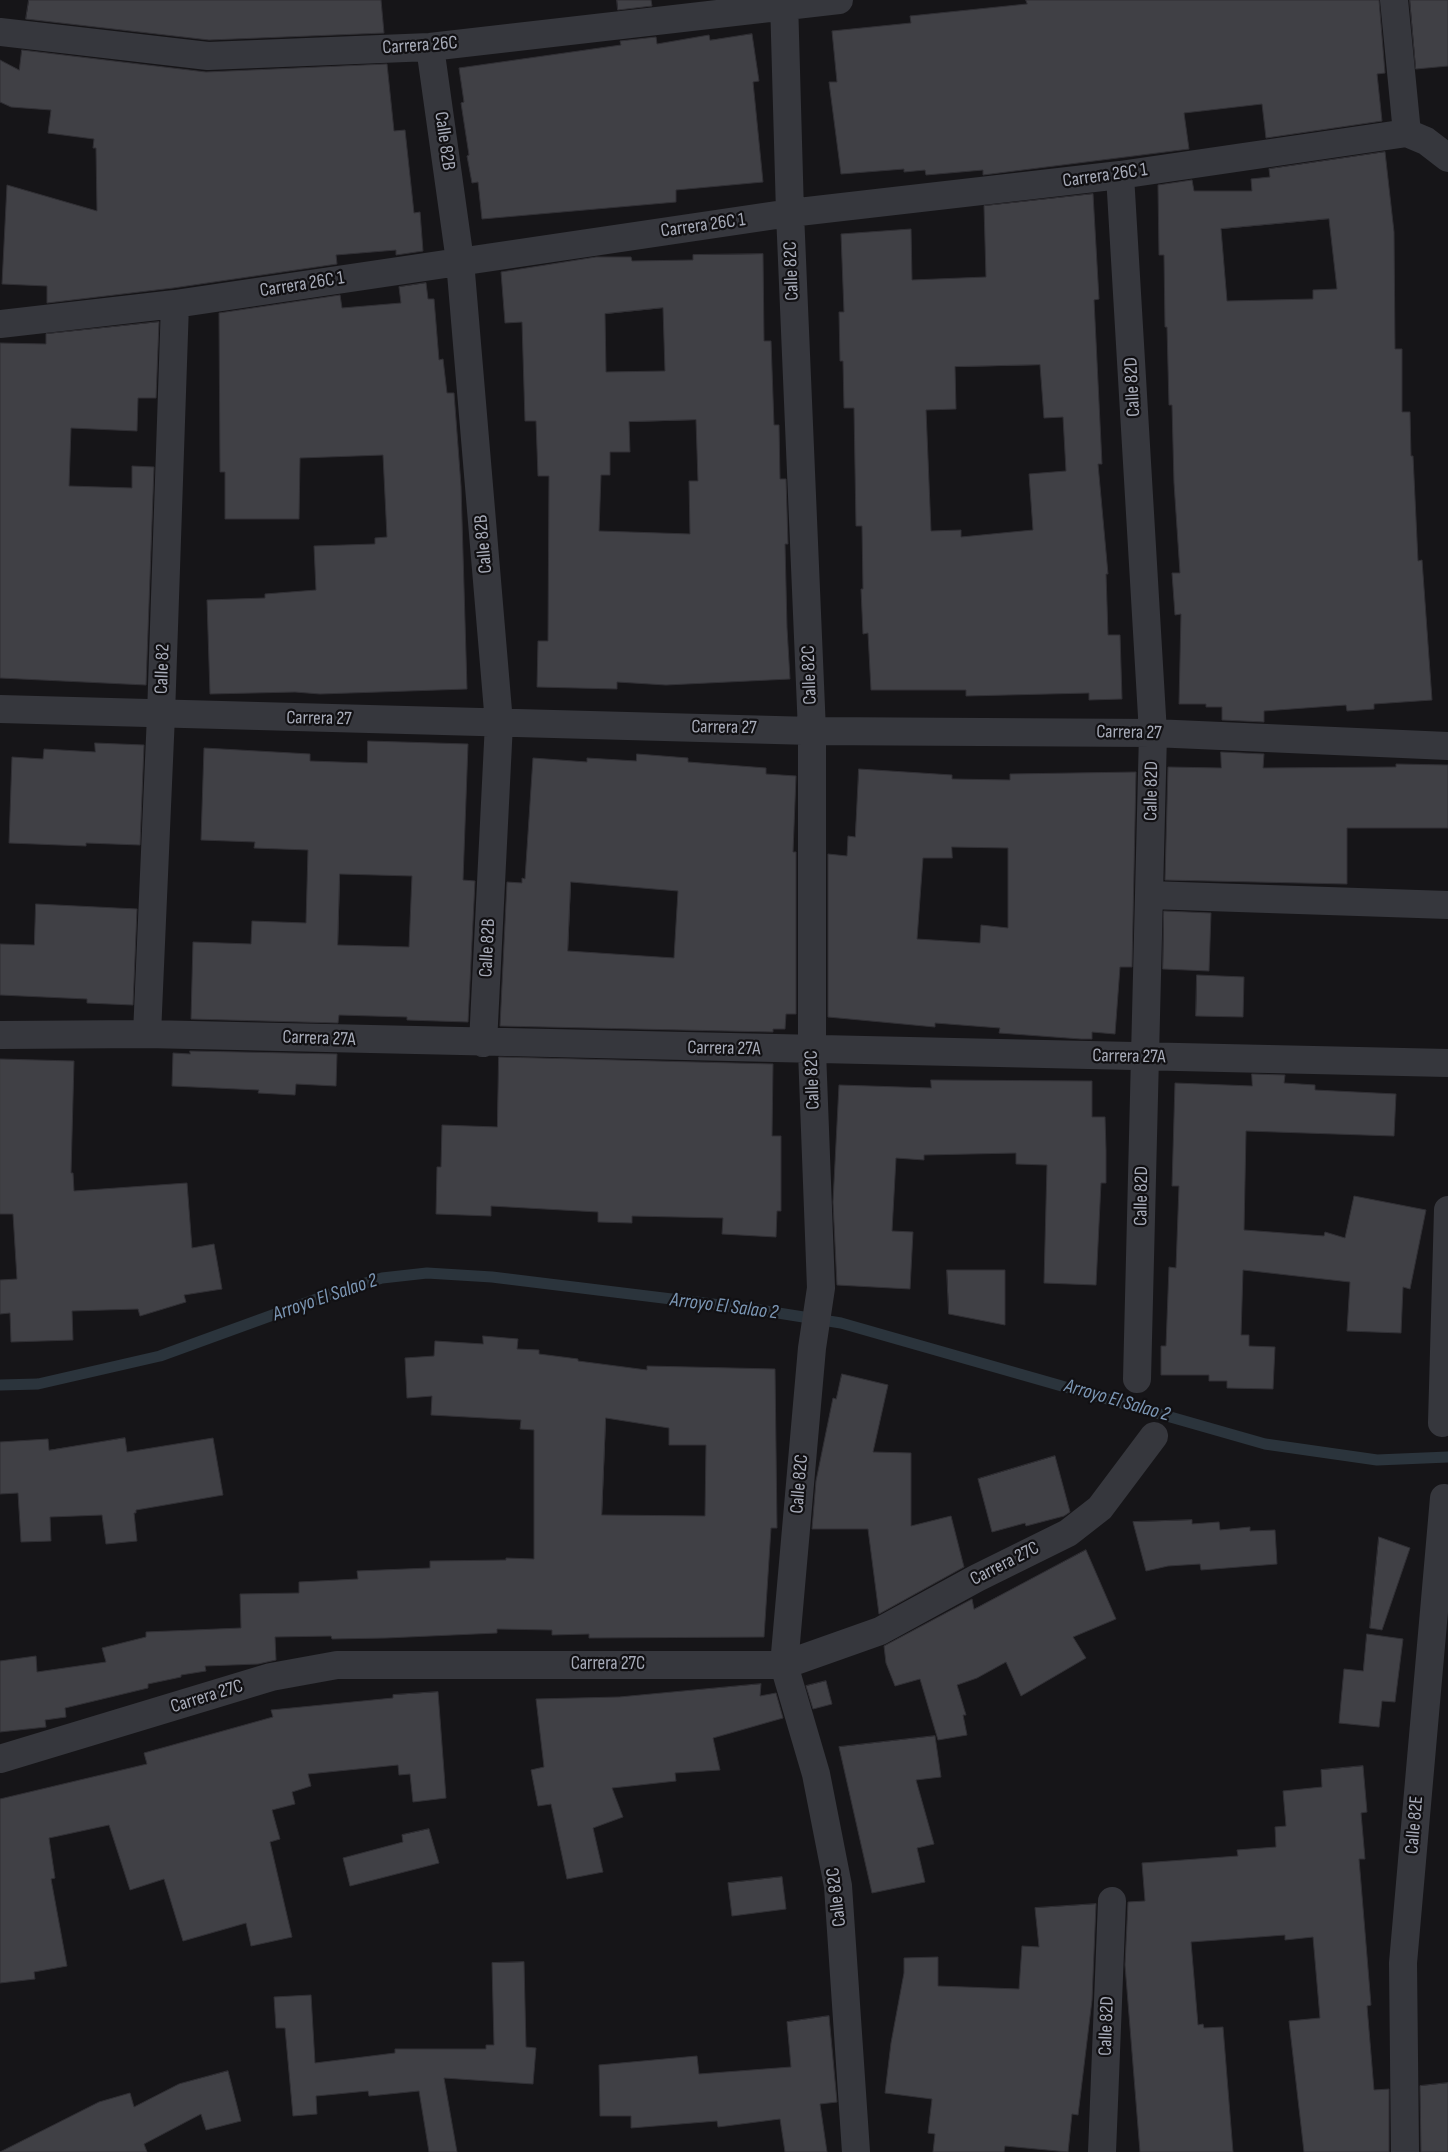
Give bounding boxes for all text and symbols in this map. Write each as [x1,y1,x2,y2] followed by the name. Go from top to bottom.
[382,32,458,60] street label: Carrera 26C
[429,110,459,172] street label: Calle 82B
[1061,159,1149,193] street label: Carrera 26C 1
[659,209,747,243] street label: Carrera 26C 1
[780,241,804,301] street label: Calle 82C
[258,267,346,303] street label: Carrera 26C 1
[1120,357,1146,417] street label: Calle 82D
[470,514,498,574] street label: Calle 82B
[151,643,175,695] street label: Calle 82
[798,645,822,705] street label: Calle 82C
[286,707,352,731] street label: Carrera 27
[691,716,757,740] street label: Carrera 27
[1096,721,1162,745] street label: Carrera 27
[1140,761,1164,821] street label: Calle 82D
[475,918,501,978] street label: Calle 82B
[282,1026,356,1052] street label: Carrera 27A
[687,1037,761,1061] street label: Carrera 27A
[1092,1045,1166,1069] street label: Carrera 27A
[801,1050,825,1110] street label: Calle 82C
[1130,1166,1154,1226] street label: Calle 82D
[270,1269,380,1327] water label: Arroyo El Salao 2
[669,1288,779,1326] water label: Arroyo El Salao 2
[1061,1374,1173,1428] water label: Arroyo El Salao 2
[786,1453,814,1515] street label: Calle 82C
[967,1537,1043,1591] street label: Carrera 27C
[571,1653,645,1675] street label: Carrera 27C
[168,1675,246,1719] street label: Carrera 27C
[1401,1795,1429,1855] street label: Calle 82E
[822,1866,852,1928] street label: Calle 82C
[1095,1996,1119,2056] street label: Calle 82D

